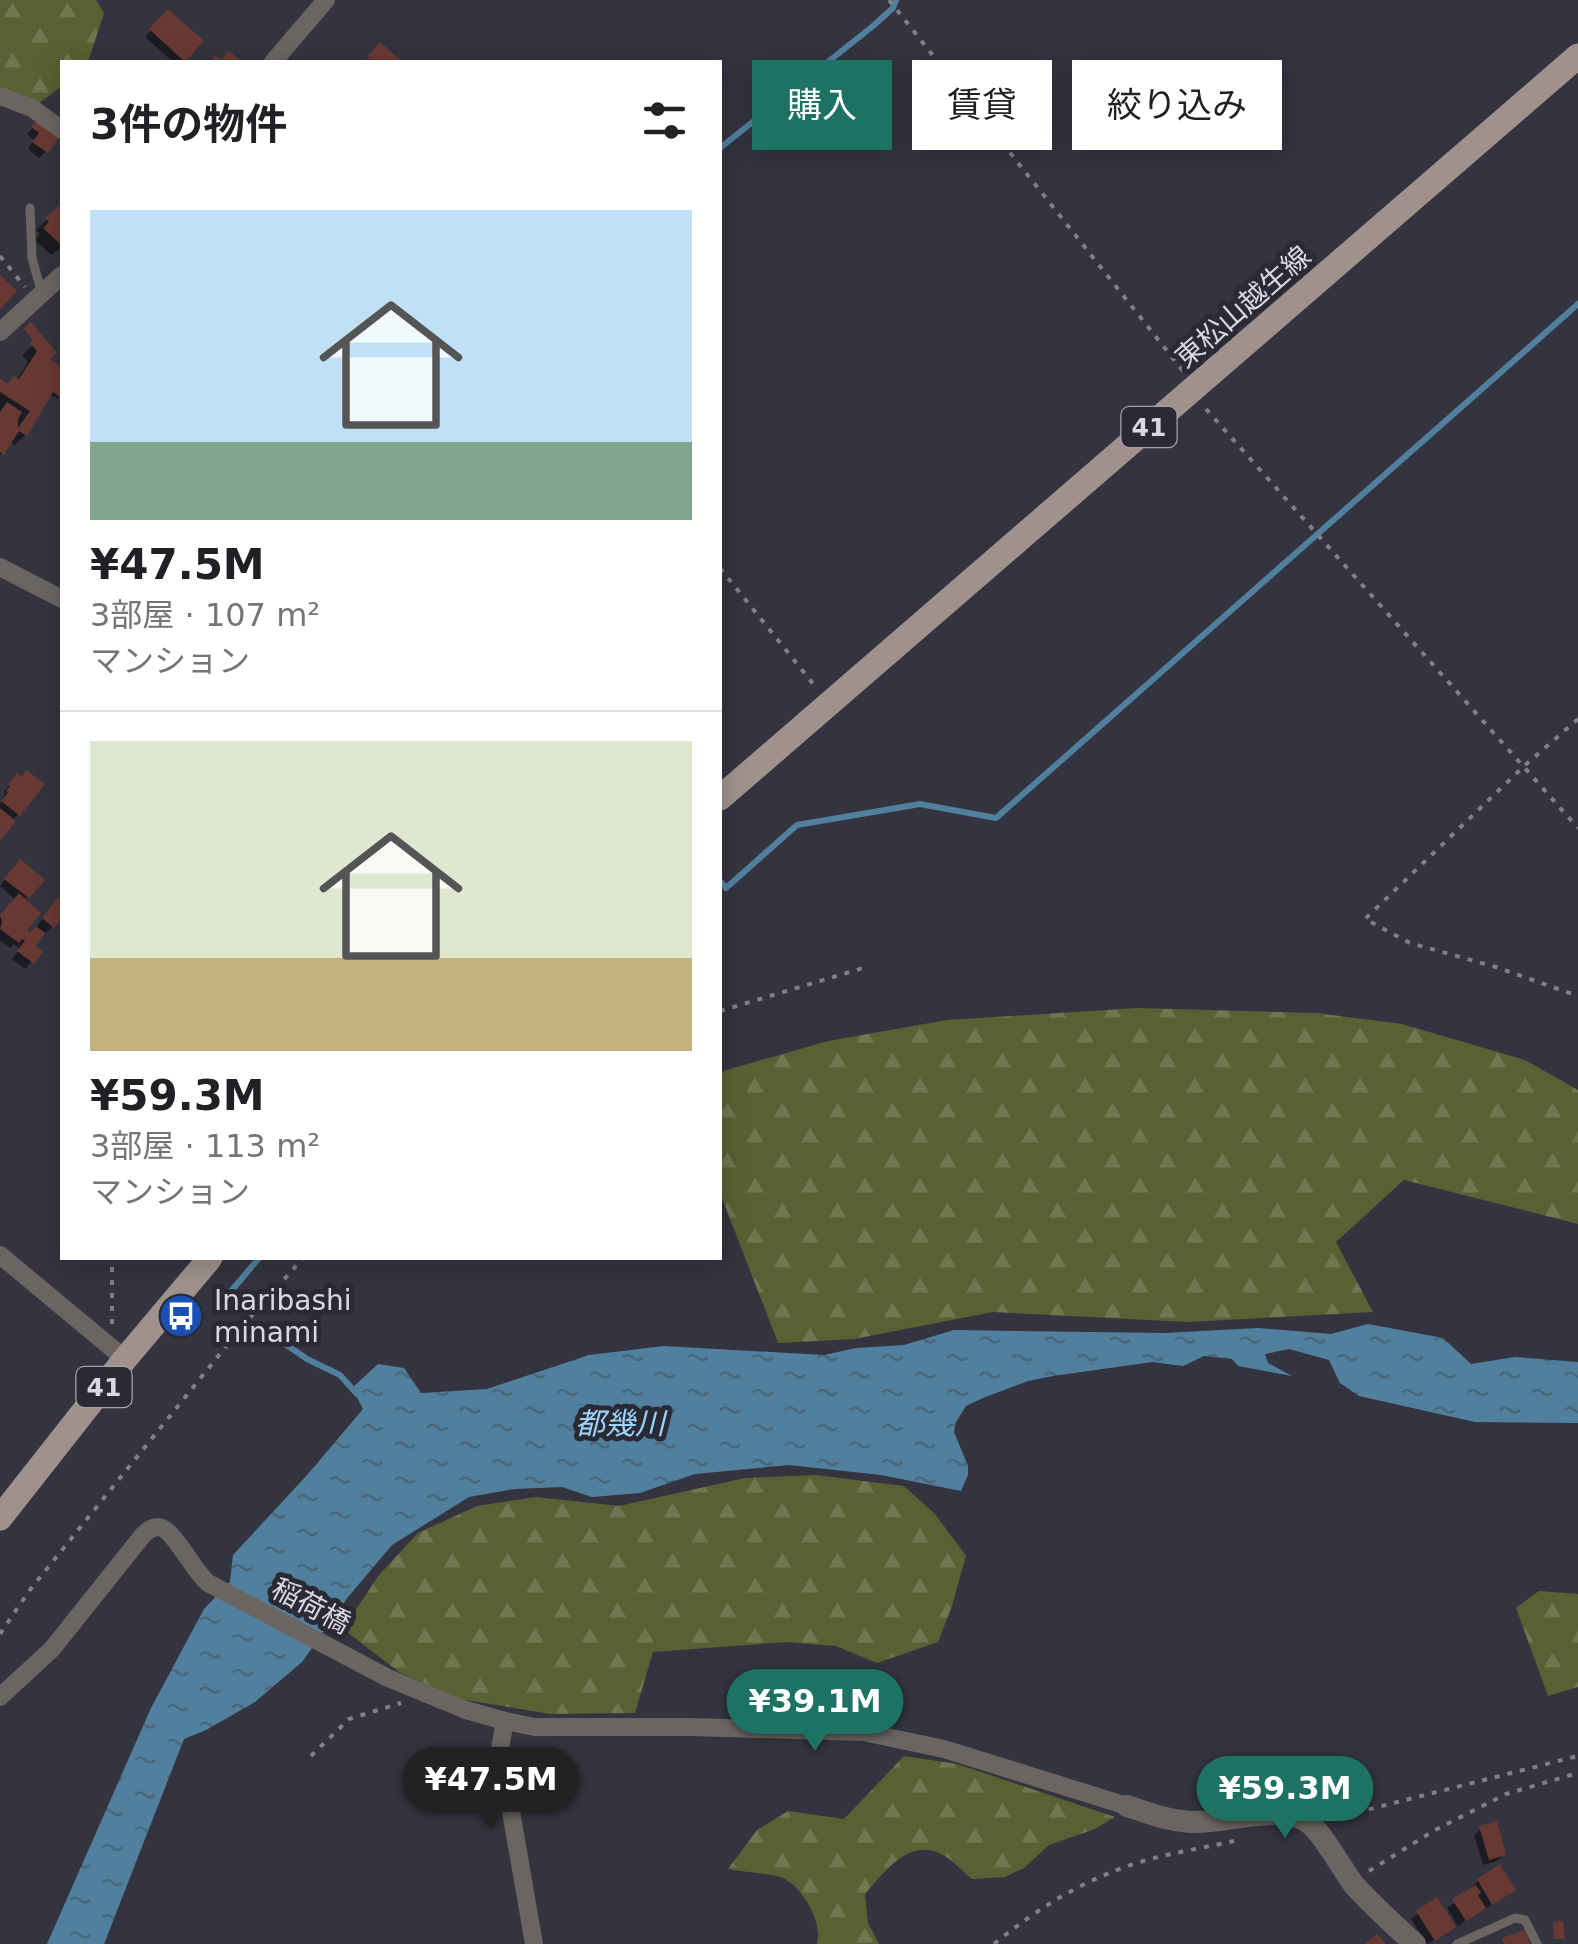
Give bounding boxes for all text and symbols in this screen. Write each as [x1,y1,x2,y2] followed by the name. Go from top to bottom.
[752,60,892,150] chip: 購入
[912,60,1052,150] chip: 賃貸
[1072,60,1282,150] chip: 絞り込み
[637,93,692,148] icon: filters
[90,100,287,149] text: 3件の物件
[1169,239,1317,375] street label: 東松山越生線
[301,275,481,455] icon: home
[1122,407,1176,447] road number: 41
[90,540,265,589] text: ¥47.5M
[90,596,320,634] text: 3部屋 · 107 m²
[90,642,250,680] text: マンション
[301,806,481,986] icon: home
[90,1071,265,1120] text: ¥59.3M
[90,1127,320,1165] text: 3部屋 · 113 m²
[90,1173,250,1211] text: マンション
[214,1284,352,1349] place label: Inaribashi minami
[158,1293,204,1339] bus stop icon: Inaribashi minami
[76,1367,132,1407] road number: 41
[575,1406,668,1441] water label: 都幾川
[266,1572,356,1640] street label: 稲荷橋
[734,1669,896,1754] pin: ¥39.1M
[748,1682,882,1720] text: ¥39.1M
[410,1747,572,1832] pin: ¥47.5M
[1204,1756,1366,1841] pin: ¥59.3M
[424,1760,558,1798] text: ¥47.5M
[1218,1769,1352,1807] text: ¥59.3M

